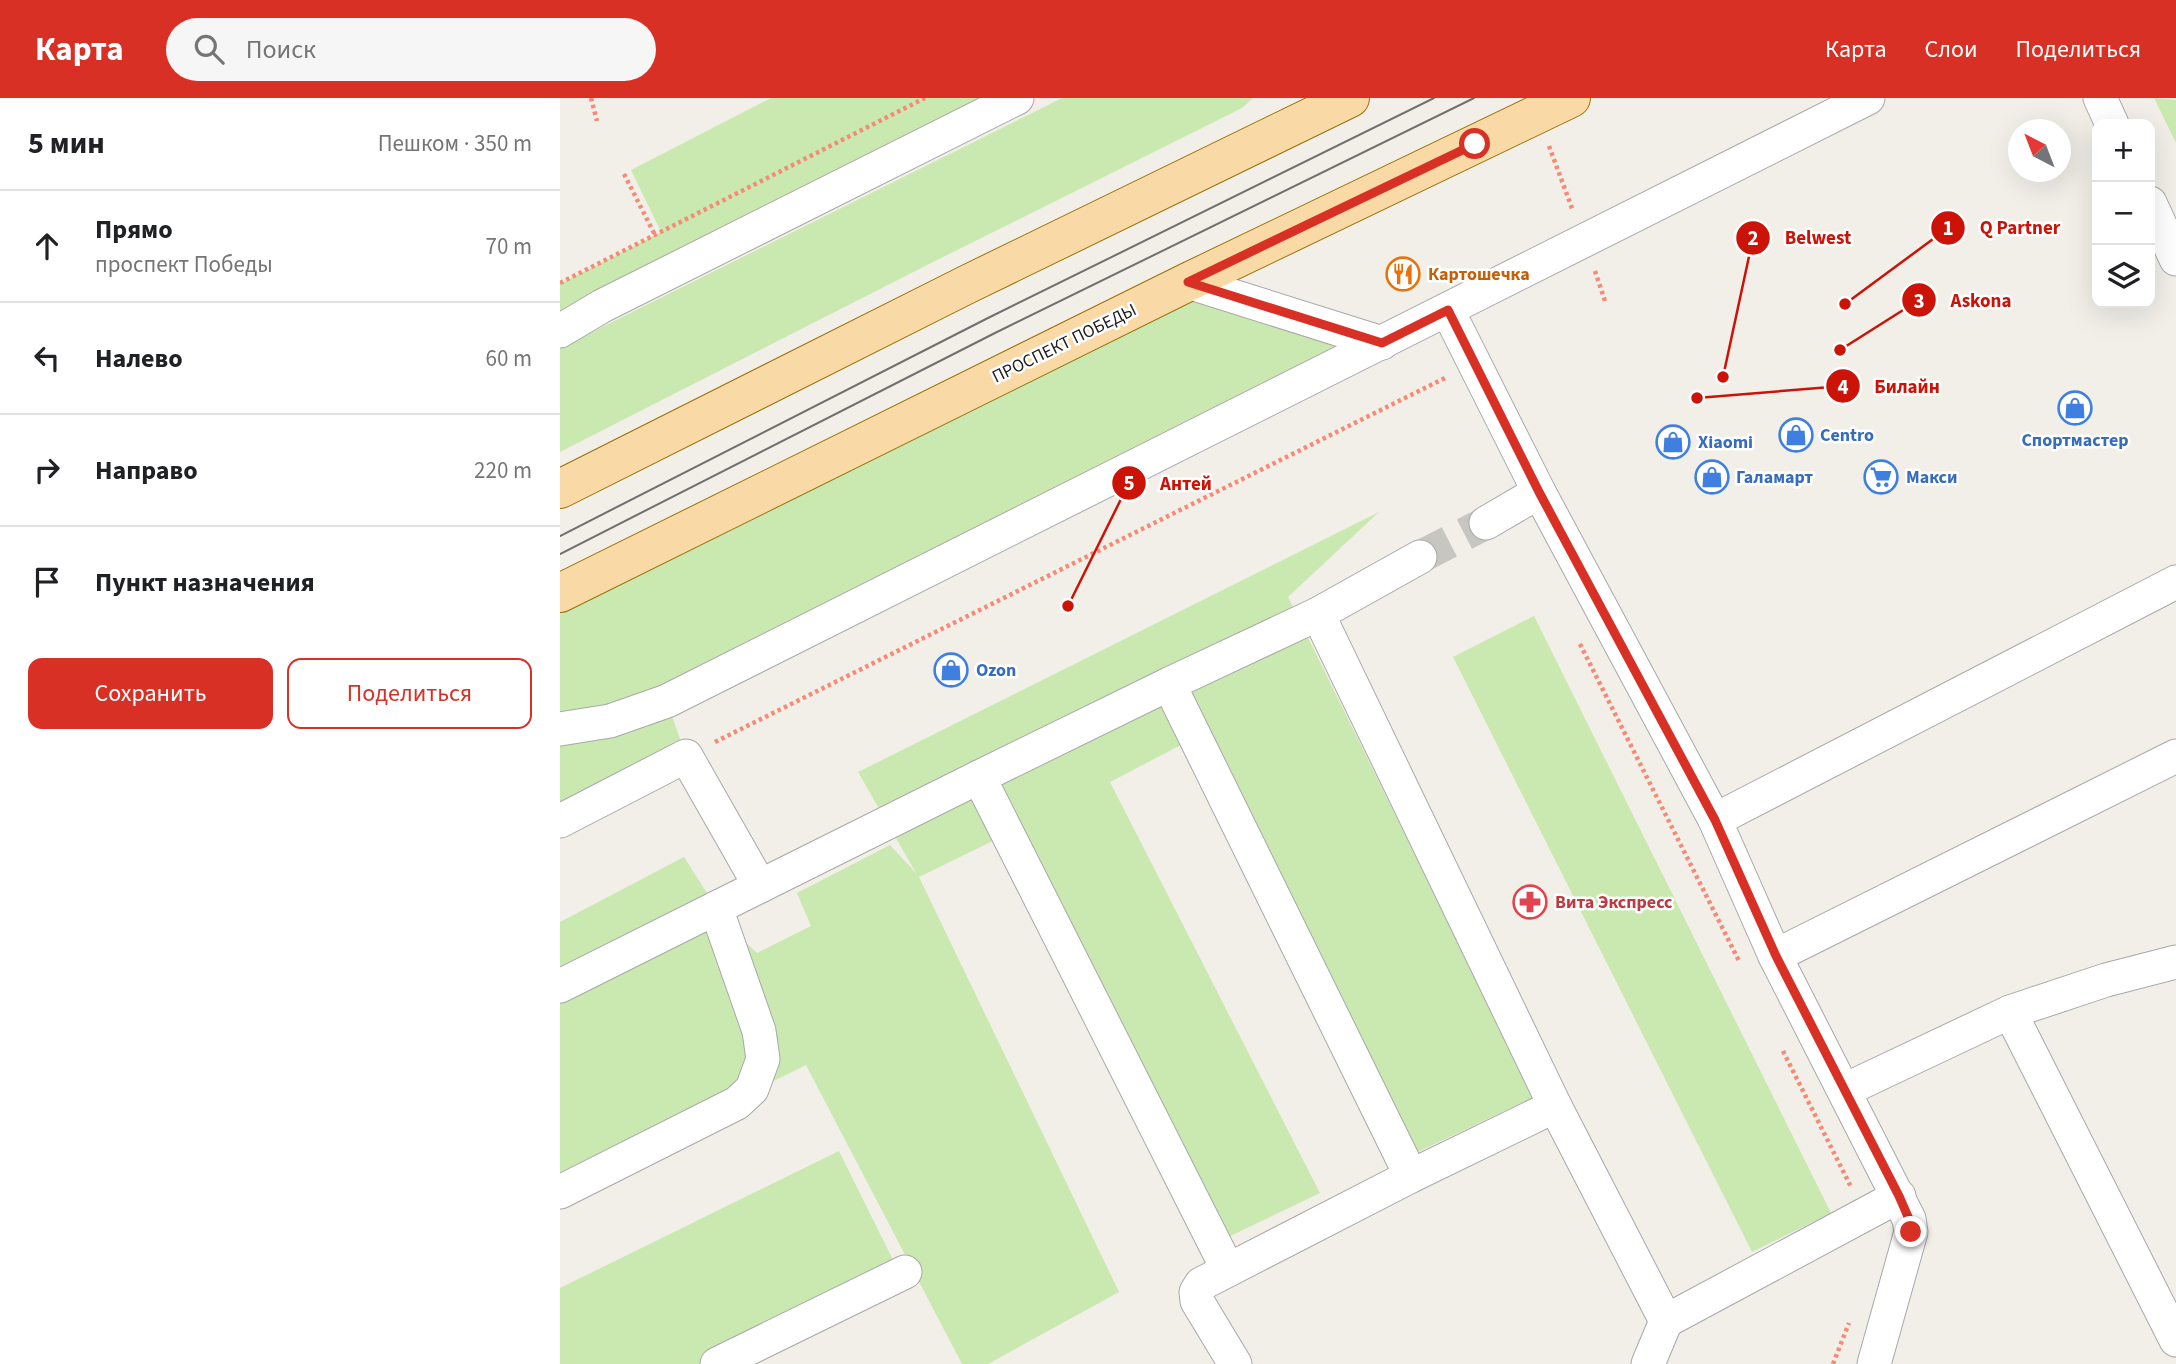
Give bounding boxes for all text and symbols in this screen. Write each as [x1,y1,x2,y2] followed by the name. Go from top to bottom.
[166,18,656,81] search box
[35,26,124,73] text: Карта
[190,30,228,68] icon: search
[246,31,316,68] text: Поиск
[1825,32,1887,67] text: Карта
[1925,32,1978,67] text: Слои
[2016,32,2141,67] text: Поделиться
[2008,119,2071,182] north arrow
[2092,119,2155,308] map controls
[2092,119,2155,182] button: +
[28,122,105,165] text: 5 мин
[378,127,532,160] text: Пешком · 350 m
[1459,128,1490,159] route start
[2092,182,2155,245] button: −
[1930,208,2074,248] callout: Q Partner
[95,211,173,248] text: Прямо
[1942,213,1954,243] text: 1
[1980,215,2061,242] text: Q Partner
[1735,218,1865,258] callout: Belwest
[1747,223,1759,253] text: 2
[1785,225,1851,252] text: Belwest
[28,227,66,265] icon: ahead
[485,230,532,263] text: 70 m
[2092,245,2155,308] button: layers
[95,248,273,281] text: проспект Победы
[1384,255,1422,293] restaurant icon: Картошечка
[1428,262,1530,287] place label: Картошечка
[1902,280,2026,320] callout: Askona
[1913,286,1925,316] text: 3
[1950,288,2011,315] text: Askona
[988,298,1141,389] street label: ПРОСПЕКТ ПОБЕДЫ
[28,339,66,377] icon: left
[95,340,183,377] text: Налево
[485,342,532,375] text: 60 m
[1825,366,1954,406] callout: Билайн
[1837,372,1849,402] text: 4
[1874,374,1940,401] text: Билайн
[2056,389,2094,427] shop icon: Спортмастер
[1777,416,1815,454] shop icon: Centro
[1654,423,1692,461] shop icon: Xiaomi
[1820,423,1874,448] place label: Centro
[2021,428,2129,453] place label: Спортмастер
[1698,430,1753,455] place label: Xiaomi
[28,451,66,489] icon: right
[95,452,198,489] text: Направо
[474,454,532,487] text: 220 m
[1693,458,1731,496] shop icon: Галамарт
[1862,458,1900,496] supermarket icon: Макси
[1111,463,1226,503] callout: Антей
[1736,465,1813,490] place label: Галамарт
[1906,465,1958,490] place label: Макси
[1123,468,1135,498] text: 5
[1159,471,1212,498] text: Антей
[28,563,66,601] icon: arrive
[95,564,315,601] text: Пункт назначения
[932,651,970,689] shop icon: Ozon
[28,658,273,729] button: Сохранить
[287,658,532,729] button: Поделиться
[976,658,1016,683] place label: Ozon
[1511,883,1549,921] pharmacy icon: Вита Экспресс
[1555,890,1673,915] place label: Вита Экспресс
[1895,1216,1926,1247] route end

